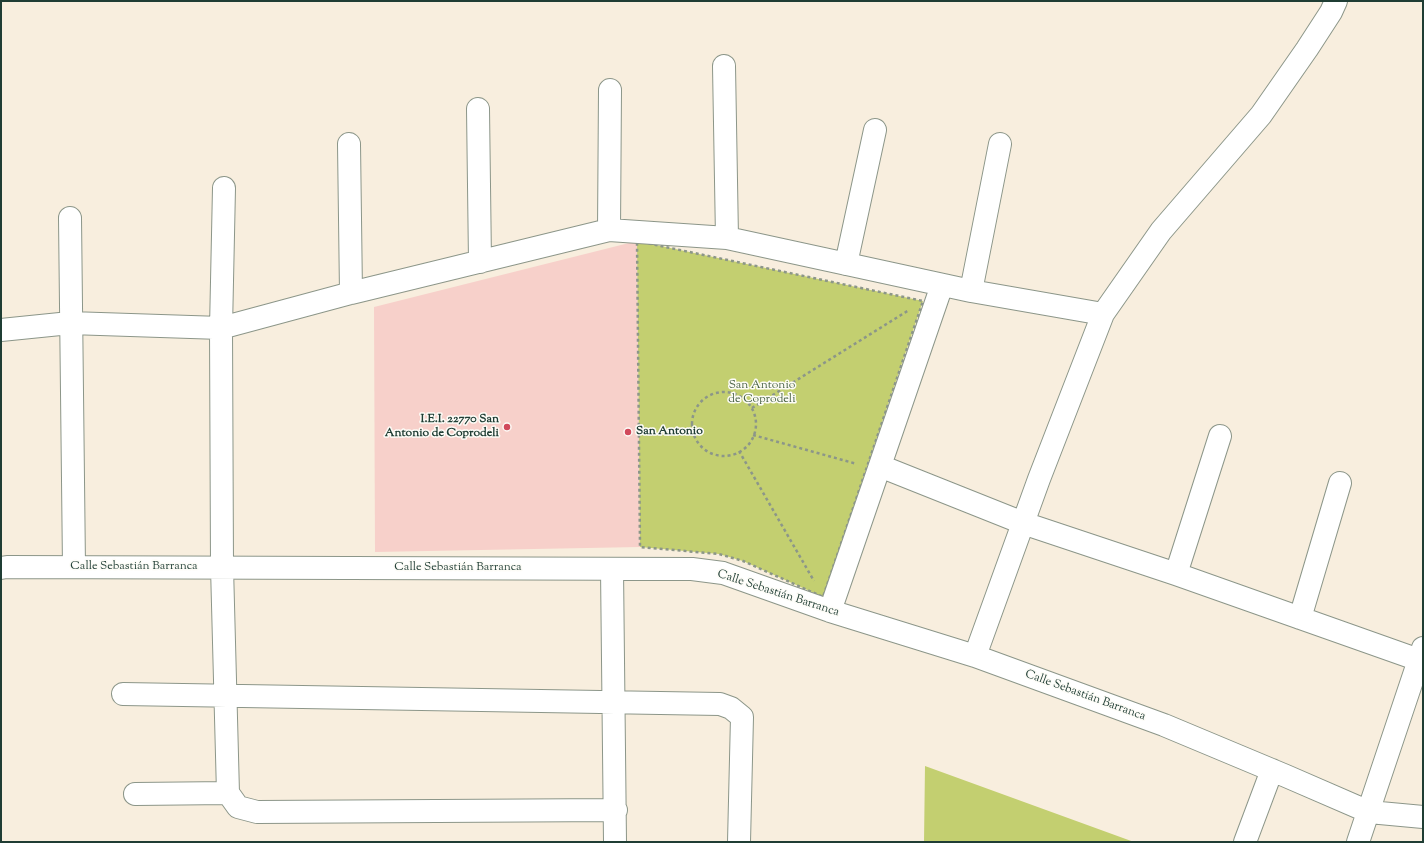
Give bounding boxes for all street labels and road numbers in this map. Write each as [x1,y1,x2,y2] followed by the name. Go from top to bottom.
[70,560,198,574] street label: Calle Sebastián Barranca
[394,561,522,575] street label: Calle Sebastián Barranca
[715,567,841,621] street label: Calle Sebastián Barranca
[1023,667,1147,725] street label: Calle Sebastián Barranca

